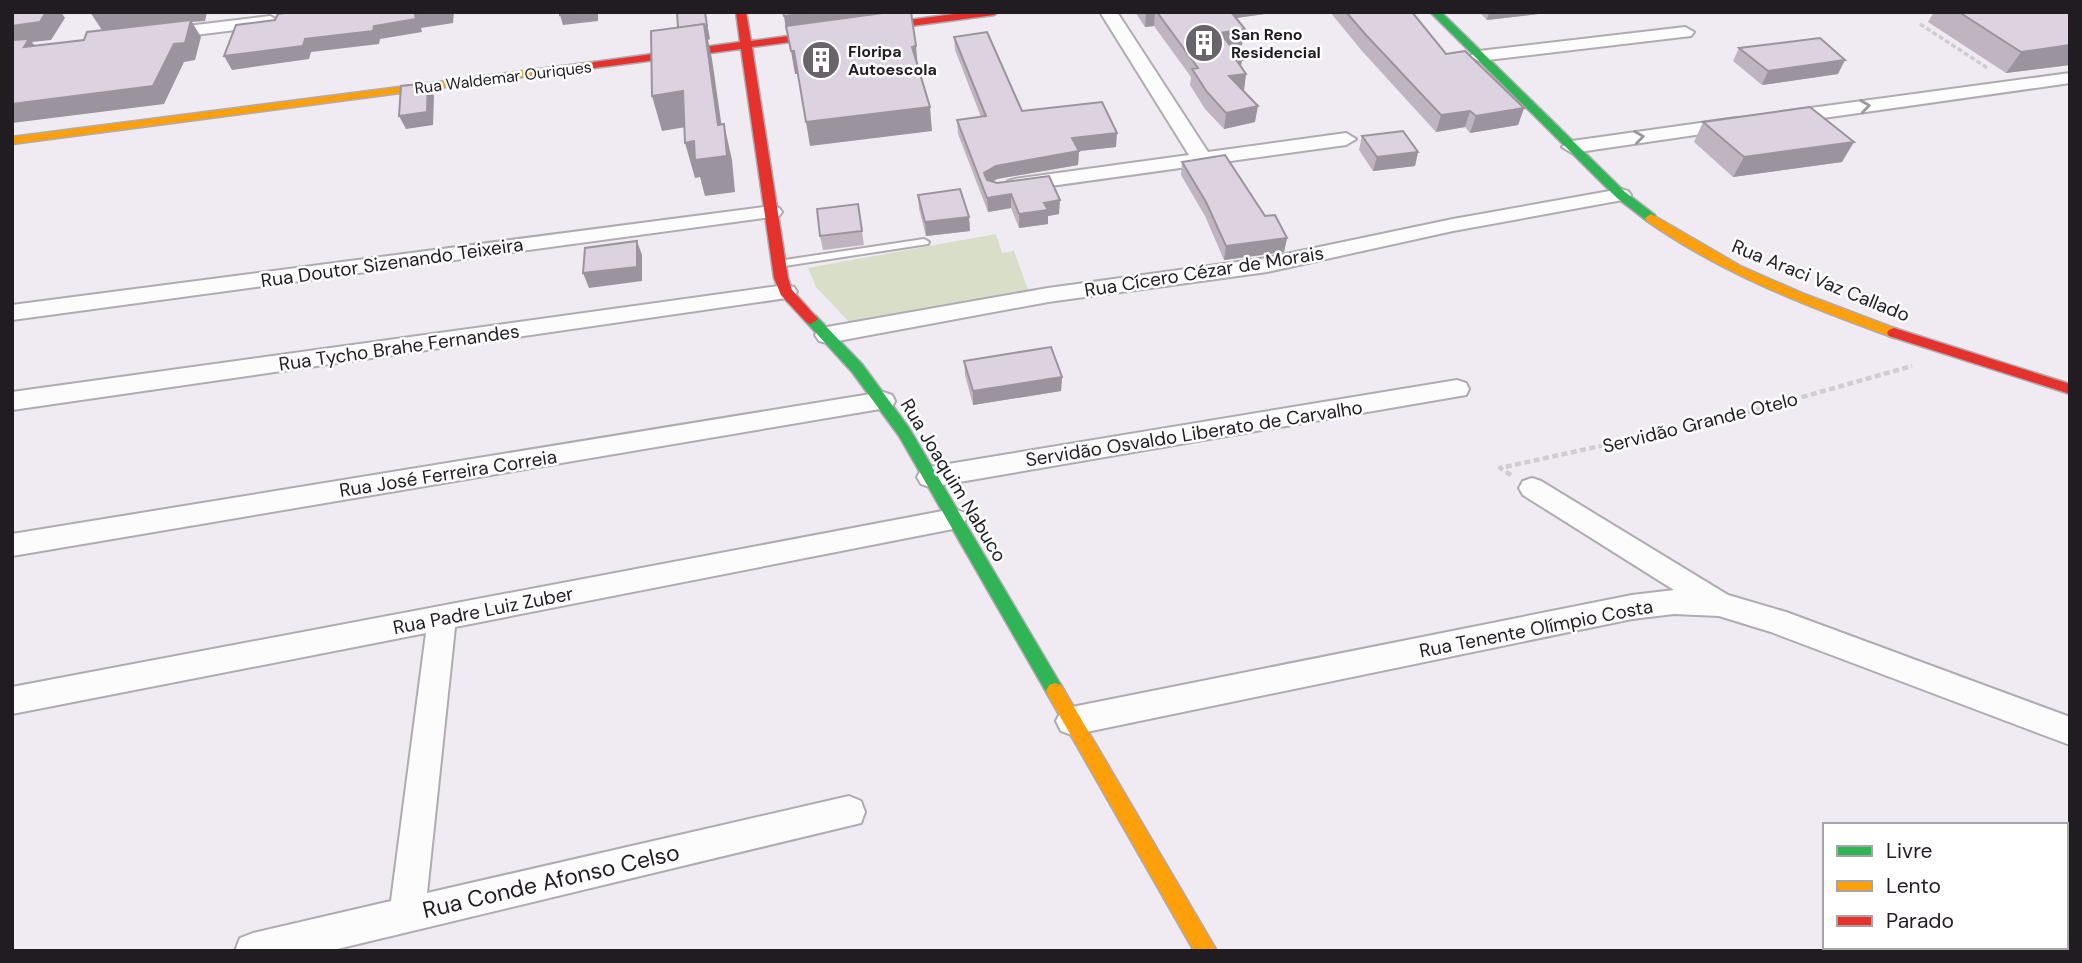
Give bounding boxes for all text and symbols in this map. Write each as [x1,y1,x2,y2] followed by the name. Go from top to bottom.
[1183,22,1225,64] building icon: San Reno Residencial
[1231,24,1321,63] place label: San Reno Residencial
[800,39,842,81] building icon: Floripa Autoescola
[848,41,937,80] place label: Floripa Autoescola
[413,56,593,99] street label: Rua Waldemar Ouriques
[1859,99,1871,114] one-way arrow
[1633,130,1645,145] one-way arrow
[259,232,525,293] street label: Rua Doutor Sizenando Teixeira
[1728,233,1913,328] street label: Rua Araci Vaz Callado
[1083,240,1326,303] street label: Rua Cícero Cézar de Morais
[277,318,521,377] street label: Rua Tycho Brahe Fernandes
[1600,386,1800,459] street label: Servidão Grande Otelo
[895,394,1012,567] street label: Rua Joaquim Nabuco
[1024,394,1364,473] street label: Servidão Osvaldo Liberato de Carvalho
[337,444,559,503] street label: Rua José Ferreira Correia
[391,581,575,640] street label: Rua Padre Luiz Zuber
[1417,594,1655,663] street label: Rua Tenente Olímpio Costa
[1823,823,2068,949] legend
[420,837,682,925] street label: Rua Conde Afonso Celso
[1886,837,1933,865] text: Livre
[1886,872,1941,900] text: Lento
[1886,907,1954,935] text: Parado

